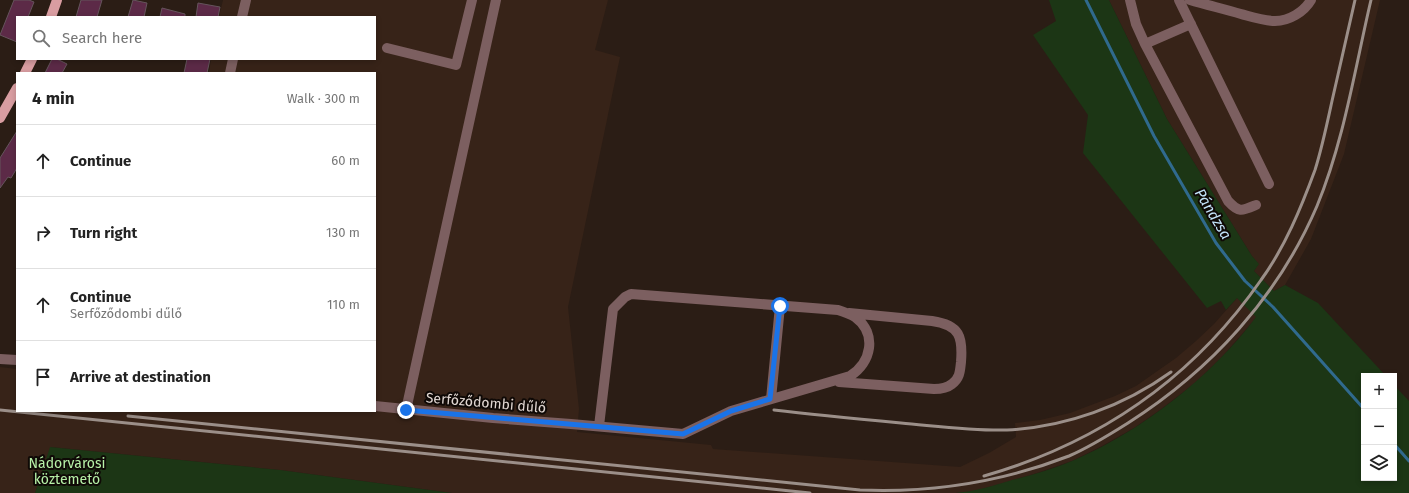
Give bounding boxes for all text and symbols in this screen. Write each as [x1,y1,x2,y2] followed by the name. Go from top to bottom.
[16,16,376,60] search box
[30,27,52,49] icon: search
[62,29,142,47] text: Search here
[32,88,75,109] text: 4 min
[287,91,360,106] text: Walk · 300 m
[32,150,54,172] icon: ahead
[70,152,131,170] text: Continue
[331,153,360,168] text: 60 m
[1191,185,1235,243] water label: Pándzsa
[32,222,54,244] icon: right
[70,224,137,242] text: Turn right
[326,225,360,240] text: 130 m
[70,288,131,306] text: Continue
[32,294,54,316] icon: ahead
[327,297,360,312] text: 110 m
[771,297,789,315] route start
[70,306,182,321] text: Serfőződombi dűlő
[32,366,54,388] icon: arrive
[70,368,211,386] text: Arrive at destination
[1361,373,1397,481] map controls
[1361,373,1397,409] button: +
[425,389,547,417] street label: Serfőződombi dűlő
[397,401,415,419] route end
[1361,409,1397,445] button: −
[1361,445,1397,481] button: layers
[28,455,106,488] park label: Nádorvárosi köztemető

